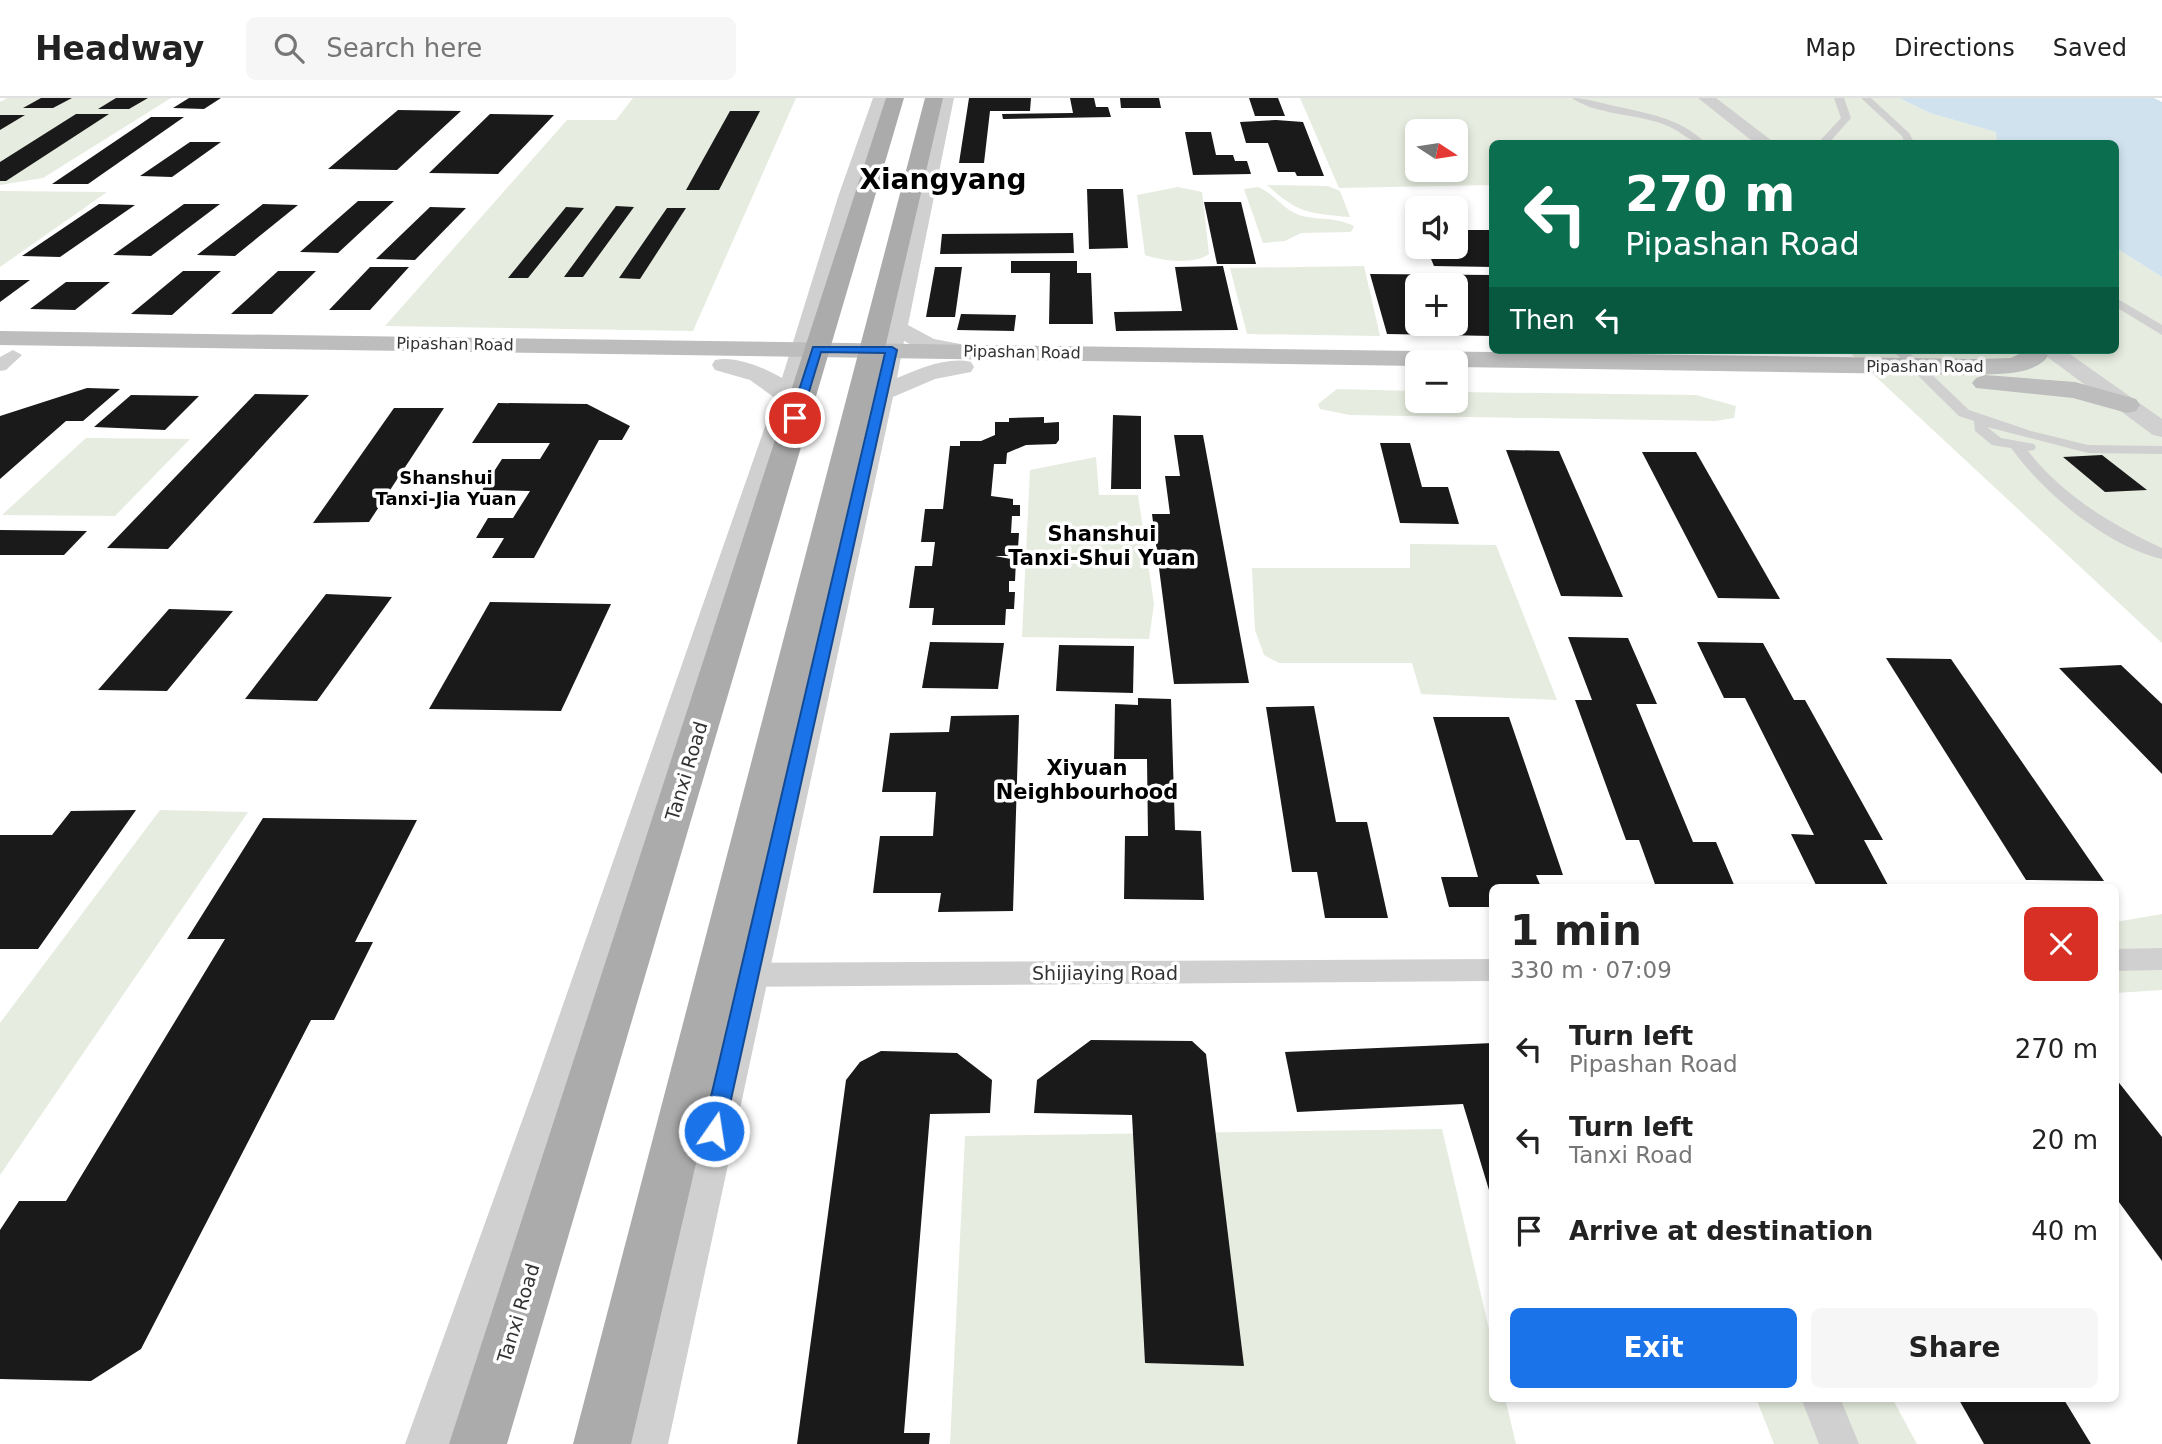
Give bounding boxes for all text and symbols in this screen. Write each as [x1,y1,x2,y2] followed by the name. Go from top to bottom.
[246,17,736,80] search box
[35,29,204,68] text: Headway
[270,29,308,67] icon: search
[326,33,482,63] text: Search here
[1805,34,1856,62] text: Map
[1894,34,2015,62] text: Directions
[2053,34,2127,62] text: Saved
[1405,119,1468,182] north arrow
[1405,119,1468,413] map controls
[859,163,1027,196] district label: Xiangyang
[1625,166,1795,223] text: 270 m
[1510,168,1601,259] icon: left
[1405,196,1468,259] button: sound
[1625,225,1860,263] text: Pipashan Road
[1405,273,1468,336] button: +
[1589,301,1627,339] icon: left
[1510,305,1575,335] text: Then
[396,333,514,355] street label: Pipashan Road
[963,341,1081,363] street label: Pipashan Road
[1405,350,1468,413] button: −
[1866,357,1984,376] street label: Pipashan Road
[765,388,825,448] pin
[776,399,814,437] icon: arrive
[376,467,516,509] district label: Shanshui Tanxi-Jia Yuan
[1008,522,1196,570] district label: Shanshui Tanxi-Shui Yuan
[660,719,711,824] street label: Tanxi Road
[996,756,1178,804] district label: Xiyuan Neighbourhood
[1510,906,1642,955] text: 1 min
[2024,907,2098,981] button: close
[1510,957,1672,983] text: 330 m · 07:09
[1032,962,1178,984] street label: Shijiaying Road
[1569,1021,1693,1051] text: Turn left
[1510,1030,1548,1068] icon: left
[2015,1034,2098,1064] text: 270 m
[1569,1051,1738,1077] text: Pipashan Road
[677,1094,751,1168] position arrow
[1569,1112,1693,1142] text: Turn left
[1510,1121,1548,1159] icon: left
[2031,1125,2098,1155] text: 20 m
[1569,1142,1693,1168] text: Tanxi Road
[1510,1212,1548,1250] icon: arrive
[1569,1216,1873,1246] text: Arrive at destination
[2031,1216,2098,1246] text: 40 m
[492,1261,543,1366] street label: Tanxi Road
[1510,1308,1797,1388] button: Exit
[1811,1308,2098,1388] button: Share

